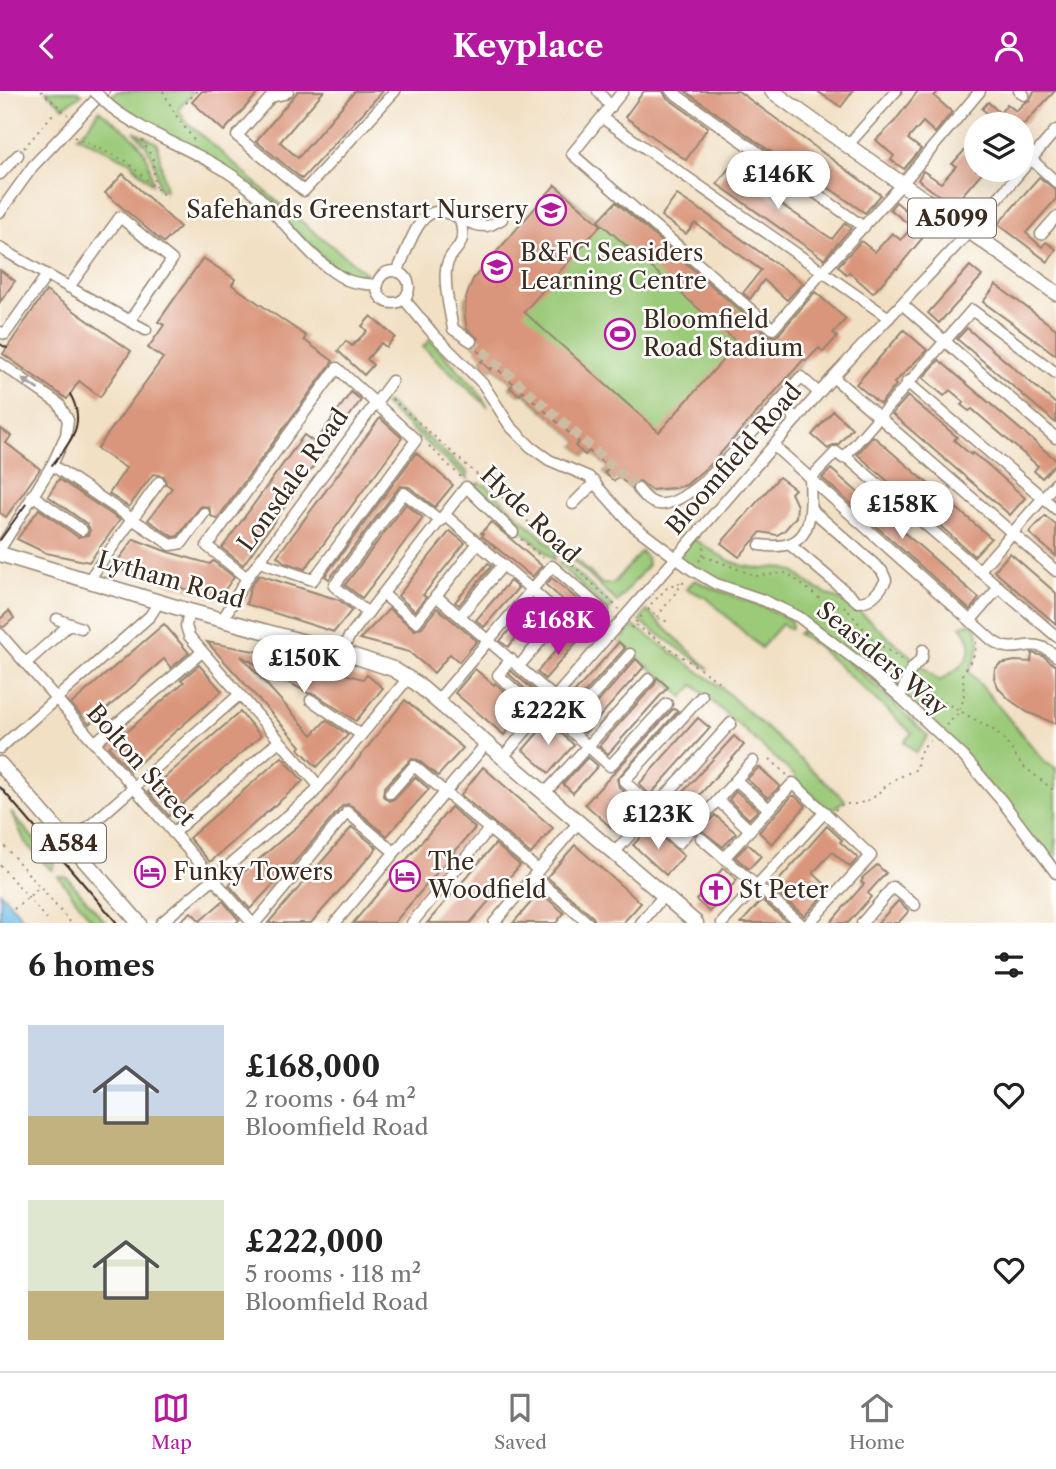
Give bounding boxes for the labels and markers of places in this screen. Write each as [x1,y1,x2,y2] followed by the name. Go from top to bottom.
[729,151,827,211] pin: £146K
[534,193,568,227] school or university icon: Safehands Greenstart Nursery
[186,195,529,224] place label: Safehands Greenstart Nursery
[520,238,707,295] place label: B&FC Seasiders Learning Centre
[480,250,514,284] school or university icon: B&FC Seasiders Learning Centre
[643,305,803,362] place label: Bloomfield Road Stadium
[603,317,637,351] sports icon: Bloomfield Road Stadium
[853,482,951,541] pin: £158K
[509,597,607,657] pin: £168K
[255,635,353,695] pin: £150K
[499,687,597,747] pin: £222K
[609,791,707,851] pin: £123K
[427,847,547,904] place label: The Woodfield
[133,855,167,889] hotel icon: Funky Towers
[173,857,333,886] place label: Funky Towers
[388,859,422,893] hotel icon: The Woodfield
[699,873,733,907] church icon: St Peter
[739,875,829,904] place label: St Peter

